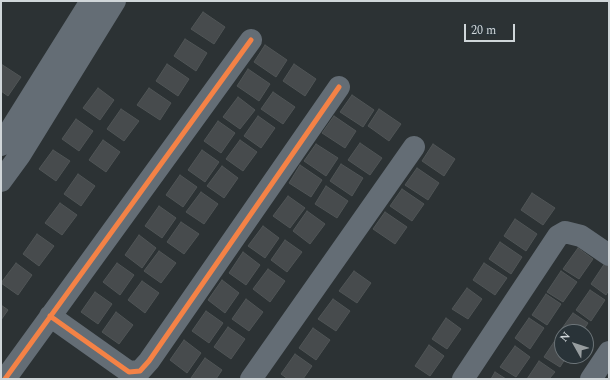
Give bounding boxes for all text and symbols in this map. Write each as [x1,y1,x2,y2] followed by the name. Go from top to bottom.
[466,16,517,42] scale bar
[471,21,496,40] text: 20 m
[554,324,594,364] north arrow
[556,328,574,346] text: N

